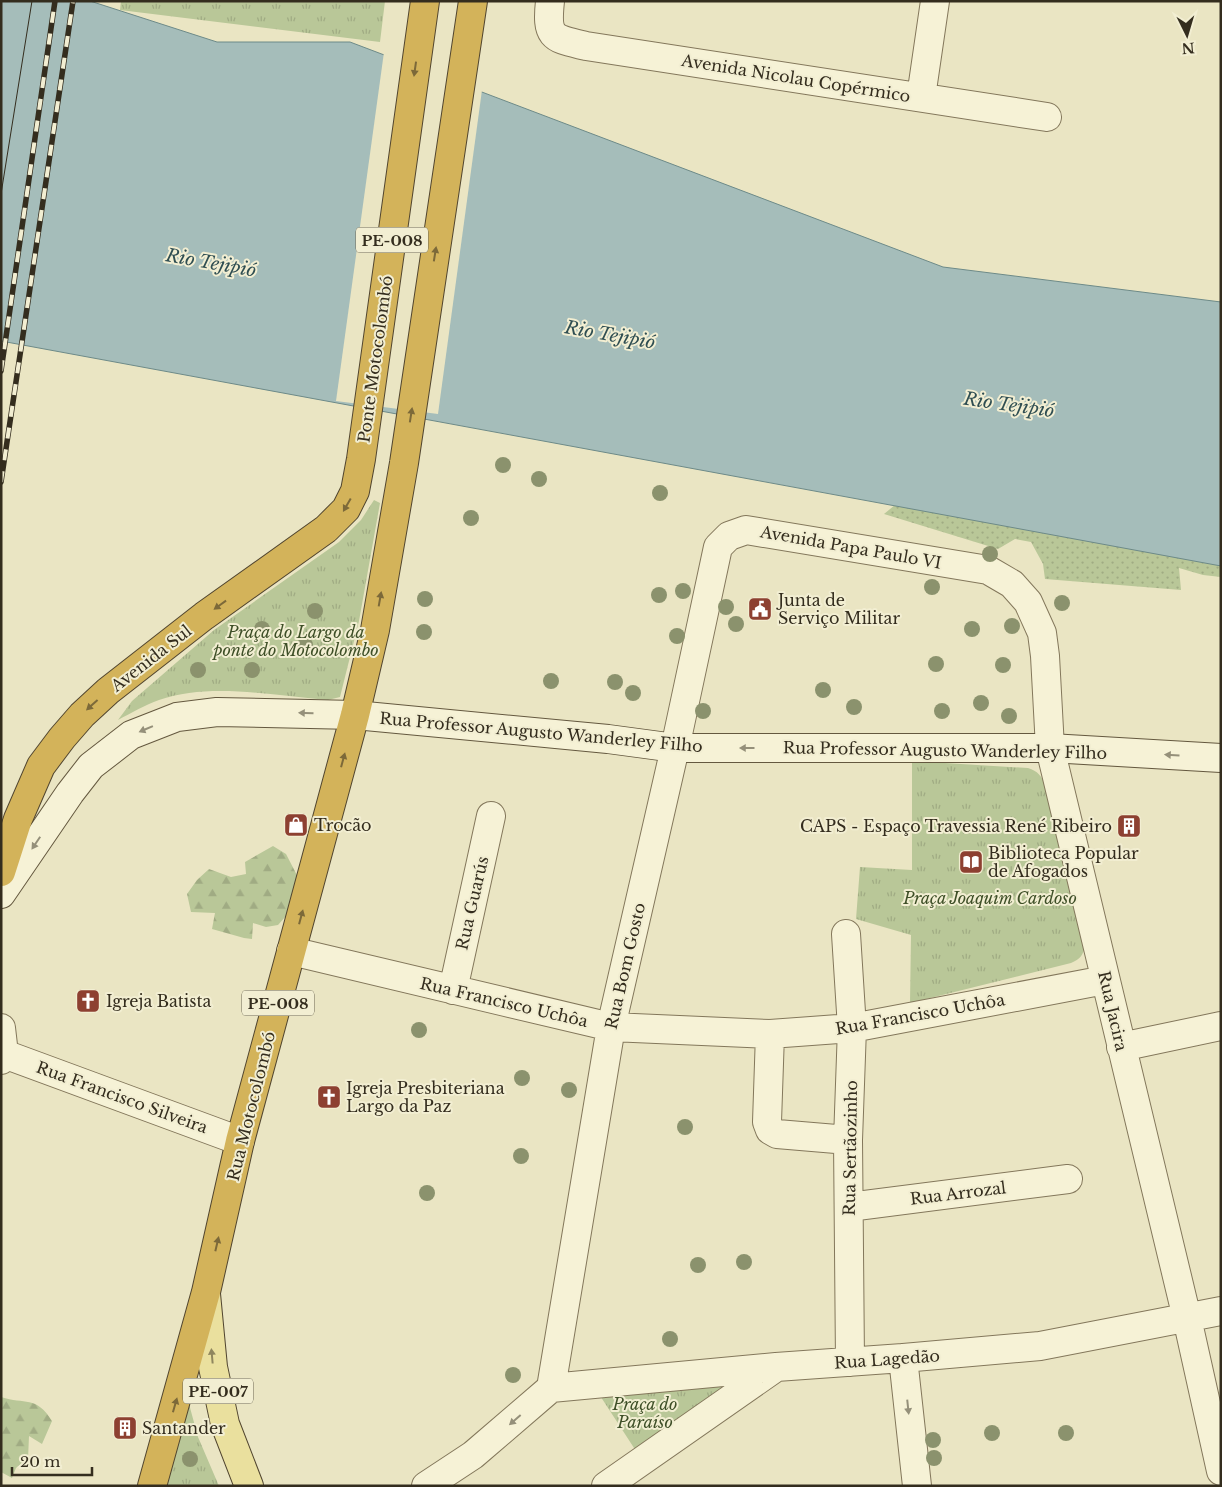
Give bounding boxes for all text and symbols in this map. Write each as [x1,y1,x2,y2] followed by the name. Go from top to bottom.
[1162,10,1212,60] north arrow
[1181,38,1195,57] text: N
[679,50,912,106] street label: Avenida Nicolau Copérmico
[411,61,419,77] one-way arrow
[356,228,428,252] road number: PE-008
[163,244,258,282] water label: Rio Tejipió
[431,246,439,262] one-way arrow
[353,274,397,444] street label: Ponte Motocolombó
[562,316,657,354] water label: Rio Tejipió
[961,388,1056,422] water label: Rio Tejipió
[407,406,415,422] one-way arrow
[343,498,351,513] one-way arrow
[758,521,943,573] street label: Avenida Papa Paulo VI
[776,590,900,628] place label: Junta de Serviço Militar
[376,591,384,607] one-way arrow
[747,596,773,622] public building icon: Junta de Serviço Militar
[213,600,227,610] one-way arrow
[106,620,195,696] street label: Avenida Sul
[211,622,379,660] park label: Praça do Largo da ponte do Motocolombo
[87,699,99,711] one-way arrow
[379,708,703,756] street label: Rua Professor Augusto Wanderley Filho
[298,709,314,717] one-way arrow
[139,725,154,733] one-way arrow
[783,737,1107,763] street label: Rua Professor Augusto Wanderley Filho
[739,744,755,752] one-way arrow
[1164,751,1180,759] one-way arrow
[339,753,347,768] one-way arrow
[283,812,309,838] shop icon: Trocão
[1116,813,1142,839] building icon: CAPS - Espaço Travessia René Ribeiro
[314,815,372,835] place label: Trocão
[800,816,1112,836] place label: CAPS - Espaço Travessia René Ribeiro
[31,837,41,850] one-way arrow
[988,843,1139,881] place label: Biblioteca Popular de Afogados
[958,849,984,875] library icon: Biblioteca Popular de Afogados
[451,854,493,952] street label: Rua Guarús
[902,888,1077,908] park label: Praça Joaquim Cardoso
[601,901,649,1031] street label: Rua Bom Gosto
[297,909,305,924] one-way arrow
[1094,969,1132,1053] street label: Rua Jacira
[418,973,590,1031] street label: Rua Francisco Uchôa
[75,988,101,1014] church icon: Igreja Batista
[834,989,1006,1039] street label: Rua Francisco Uchôa
[242,990,314,1016] road number: PE-008
[106,991,212,1011] place label: Igreja Batista
[223,1029,279,1183] street label: Rua Motocolombó
[34,1057,211,1137] street label: Rua Francisco Silveira
[346,1078,505,1116] place label: Igreja Presbiteriana Largo da Paz
[839,1080,861,1216] street label: Rua Sertãozinho
[316,1084,342,1110] church icon: Igreja Presbiteriana Largo da Paz
[909,1177,1007,1209] street label: Rua Arrozal
[213,1236,221,1251] one-way arrow
[833,1345,941,1373] street label: Rua Lagedão
[207,1347,215,1363] one-way arrow
[183,1378,253,1404] road number: PE-007
[612,1394,677,1432] park label: Praça do Paraíso
[171,1397,179,1413] one-way arrow
[904,1399,912,1415] one-way arrow
[112,1415,138,1441] building icon: Santander
[508,1415,521,1426] one-way arrow
[142,1418,226,1438] place label: Santander
[12,1444,92,1476] scale bar
[20,1452,60,1471] text: 20 m

